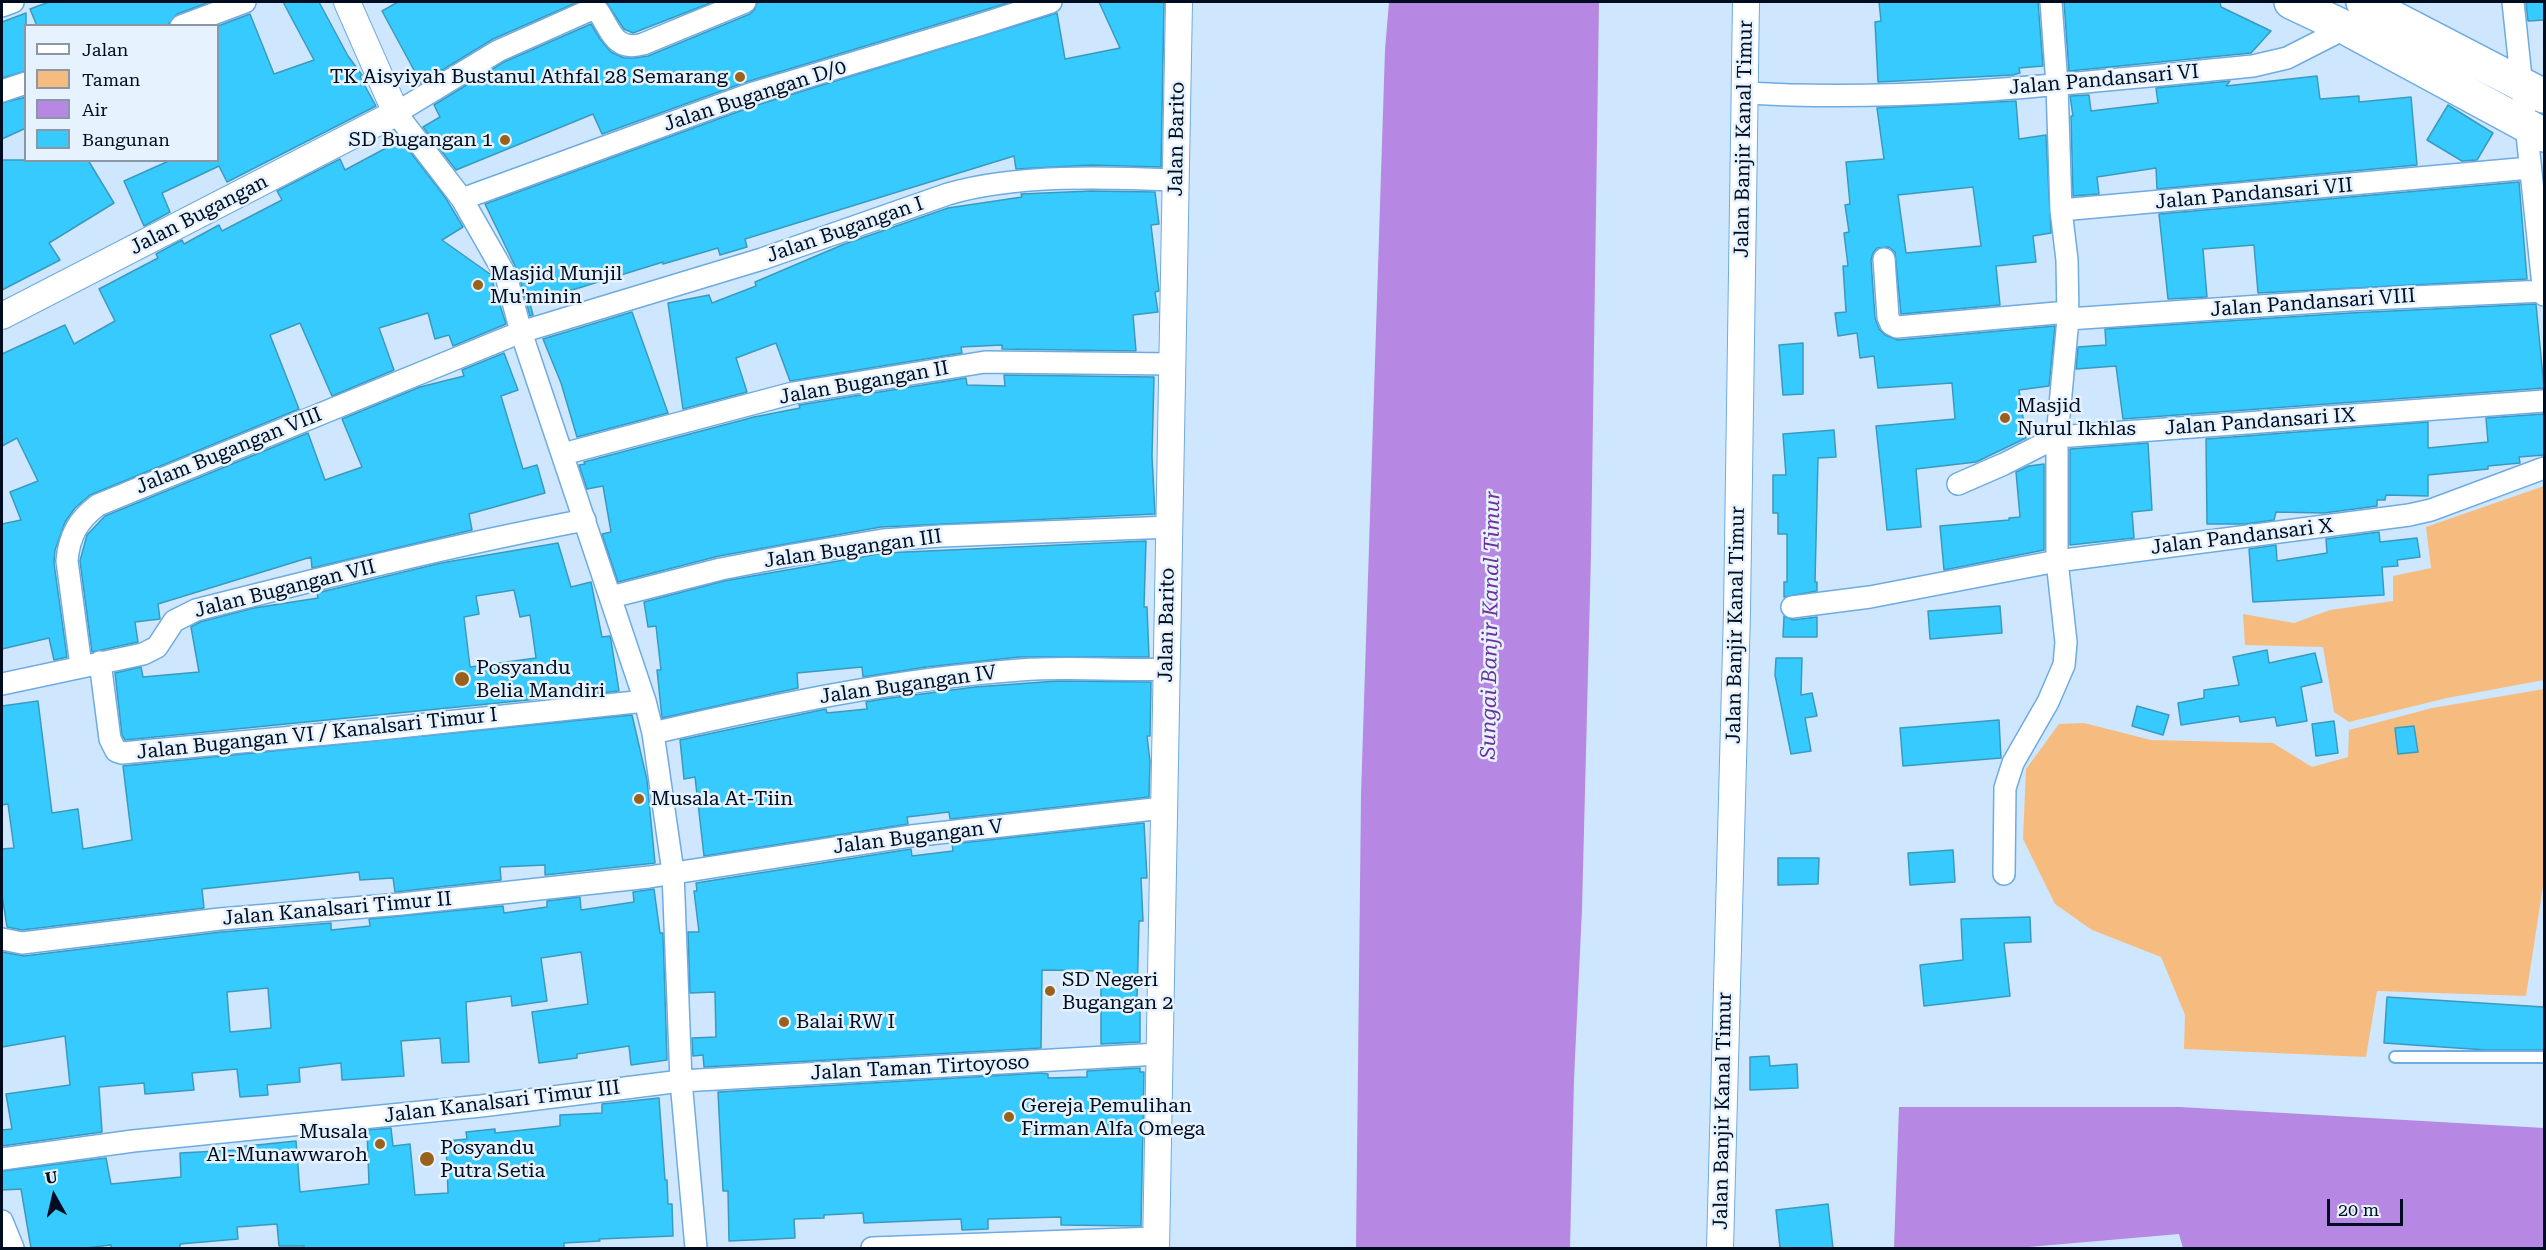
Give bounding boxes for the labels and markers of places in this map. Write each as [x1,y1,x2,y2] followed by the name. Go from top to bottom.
[330,65,728,89] place label: TK Aisyiyah Bustanul Athfal 28 Semarang
[733,70,747,84] marker: TK Aisyiyah Bustanul Athfal 28 Semarang
[349,128,493,152] place label: SD Bugangan 1
[498,133,512,147] marker: SD Bugangan 1
[490,262,622,309] place label: Masjid Munjil Mu'minin
[471,278,485,292] marker: Masjid Munjil Mu'minin
[2017,394,2136,441] place label: Masjid Nurul Ikhlas
[1998,411,2012,425] marker: Masjid Nurul Ikhlas
[476,656,605,703] place label: Posyandu Belia Mandiri
[453,670,471,688] marker: Posyandu Belia Mandiri
[651,787,793,811] place label: Musala At-Tiin
[632,792,646,806] marker: Musala At-Tiin
[1062,968,1174,1015] place label: SD Negeri Bugangan 2
[1043,984,1057,998] marker: SD Negeri Bugangan 2
[796,1010,895,1034] place label: Balai RW I
[777,1015,791,1029] marker: Balai RW I
[1021,1094,1205,1141] place label: Gereja Pemulihan Firman Alfa Omega
[1002,1110,1016,1124] marker: Gereja Pemulihan Firman Alfa Omega
[207,1120,368,1167] place label: Musala Al-Munawwaroh
[440,1136,545,1183] place label: Posyandu Putra Setia
[373,1137,387,1151] marker: Musala Al-Munawwaroh
[418,1150,436,1168] marker: Posyandu Putra Setia

